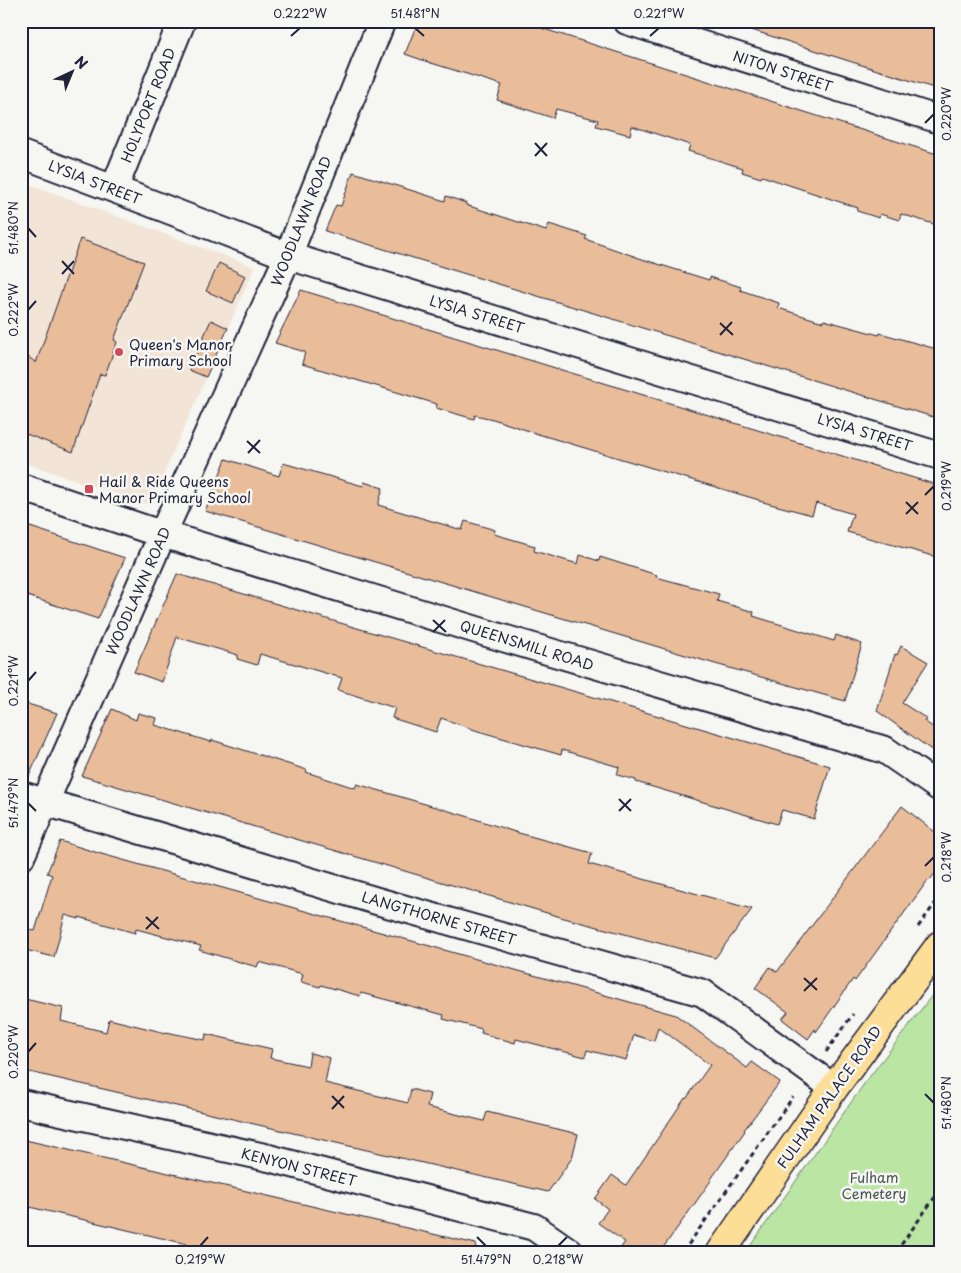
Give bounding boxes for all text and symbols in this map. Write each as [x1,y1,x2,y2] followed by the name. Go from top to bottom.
[273,4,327,22] text: 0.222°W
[390,4,440,22] text: 51.481°N
[634,4,685,22] text: 0.221°W
[115,44,181,166] street label: HOLYPORT ROAD
[731,45,836,97] street label: NITON STREET
[48,48,98,98] north arrow
[70,51,93,74] text: N
[937,86,955,141] text: 0.220°W
[265,153,337,289] street label: WOODLAWN ROAD
[45,155,145,210] street label: LYSIA STREET
[4,201,22,255] text: 51.480°N
[4,283,22,337] text: 0.222°W
[427,290,528,339] street label: LYSIA STREET
[129,334,232,371] place label: Queen's Manor Primary School
[113,346,125,358] marker: Queen's Manor Primary School
[815,408,916,457] street label: LYSIA STREET
[937,460,955,511] text: 0.219°W
[99,471,251,508] place label: Hail & Ride Queens Manor Primary School
[83,483,95,495] marker: Hail & Ride Queens Manor Primary School
[100,524,176,658] street label: WOODLAWN ROAD
[458,615,596,675] street label: QUEENSMILL ROAD
[4,655,22,706] text: 0.221°W
[4,778,22,828] text: 51.479°N
[937,831,955,882] text: 0.218°W
[359,886,519,950] street label: LANGTHORNE STREET
[772,1021,886,1173] street label: FULHAM PALACE ROAD
[4,1024,22,1079] text: 0.220°W
[937,1076,955,1130] text: 51.480°N
[239,1143,359,1192] street label: KENYON STREET
[841,1167,907,1204] park label: Fulham Cemetery
[175,1250,226,1268] text: 0.219°W
[461,1250,511,1268] text: 51.479°N
[533,1250,584,1268] text: 0.218°W

